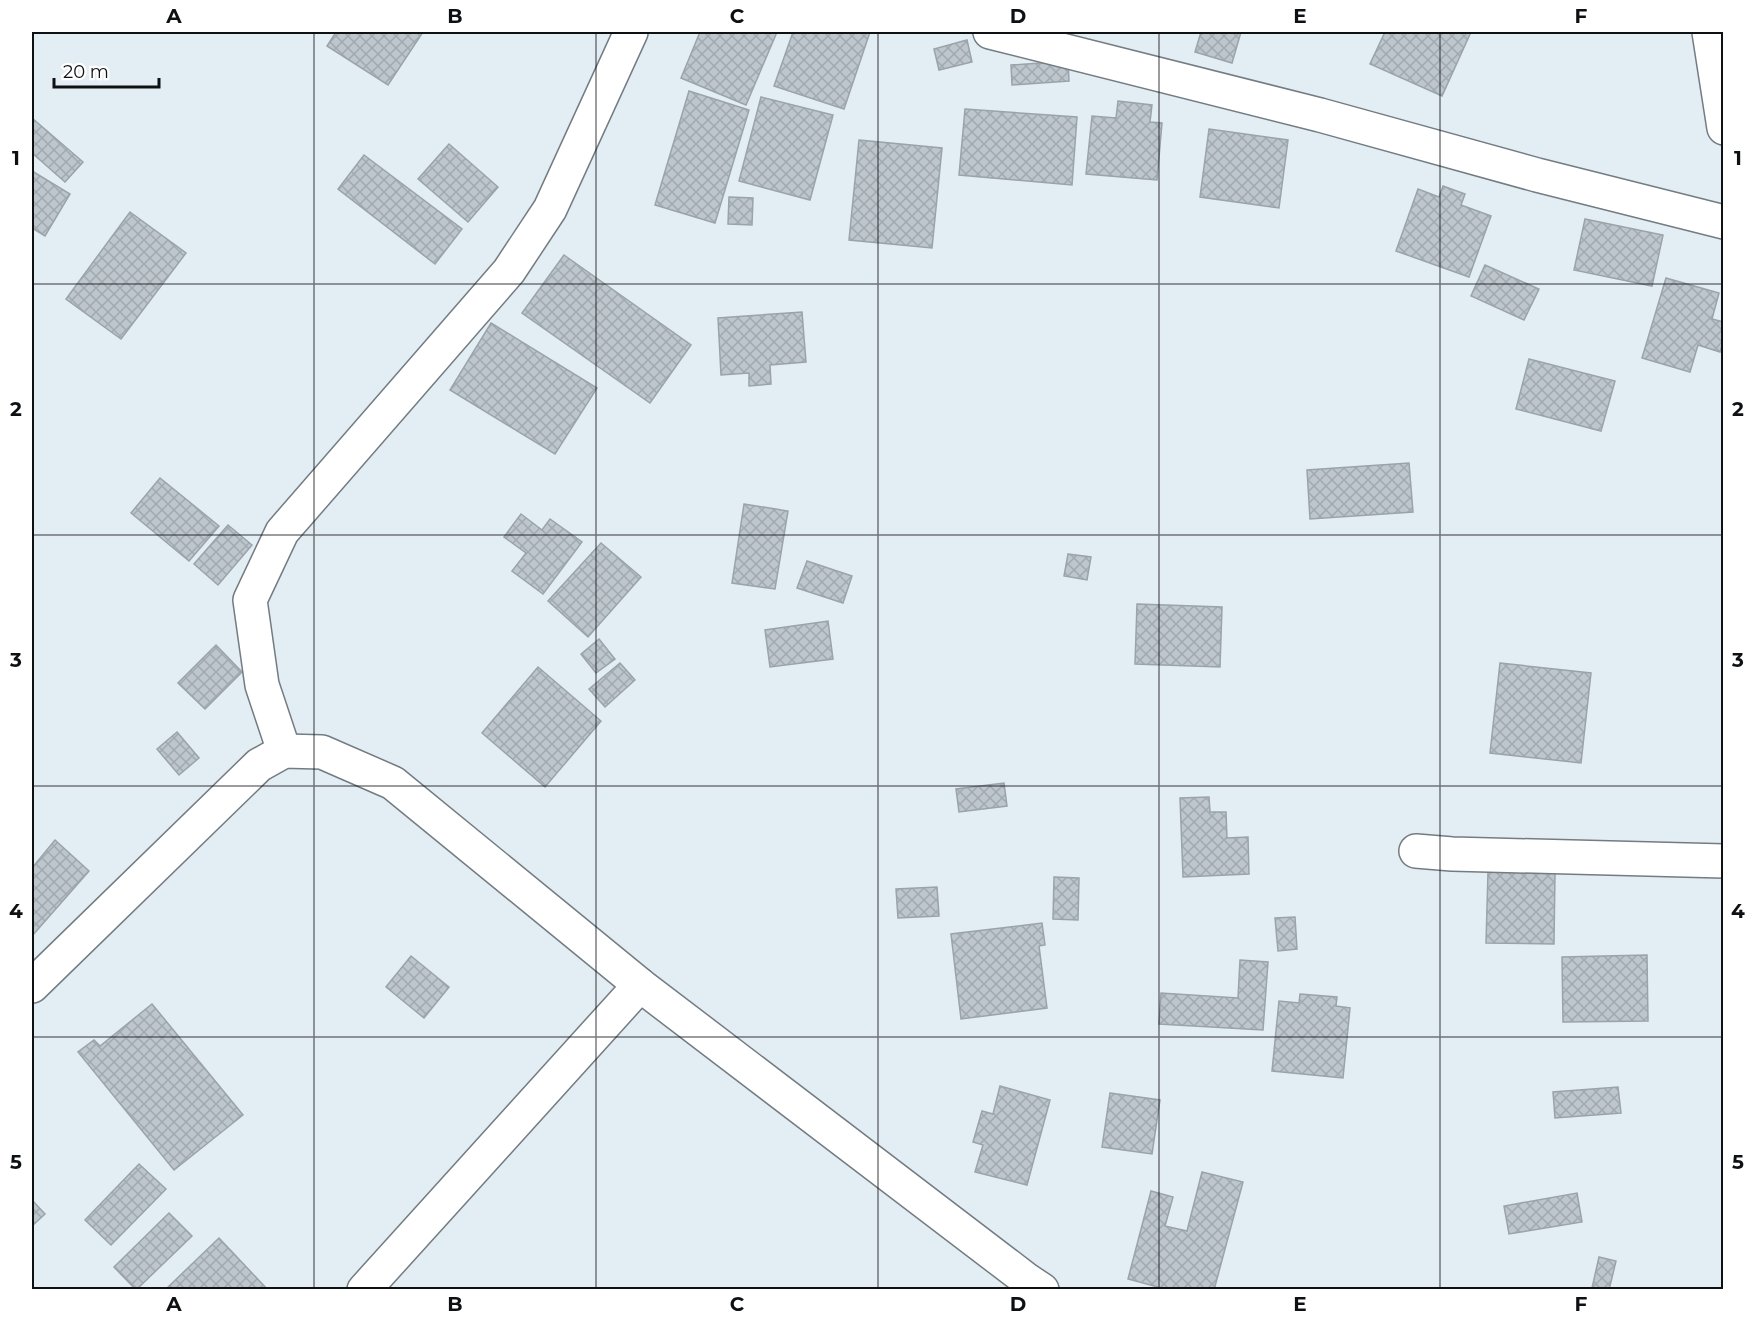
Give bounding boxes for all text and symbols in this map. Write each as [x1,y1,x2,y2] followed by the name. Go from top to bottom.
[165,4,182,28] text: A
[447,4,463,28] text: B
[730,4,745,28] text: C
[1010,4,1026,28] text: D
[1293,4,1307,28] text: E
[1575,4,1588,28] text: F
[54,51,159,89] scale bar
[63,61,109,83] text: 20 m
[12,146,20,170] text: 1
[1734,146,1742,170] text: 1
[10,397,22,421] text: 2
[1732,397,1744,421] text: 2
[9,648,22,672] text: 3
[1731,648,1744,672] text: 3
[9,899,23,923] text: 4
[1731,899,1745,923] text: 4
[10,1150,22,1174] text: 5
[1732,1150,1744,1174] text: 5
[165,1292,182,1316] text: A
[447,1292,463,1316] text: B
[730,1292,745,1316] text: C
[1010,1292,1026,1316] text: D
[1293,1292,1307,1316] text: E
[1575,1292,1588,1316] text: F

